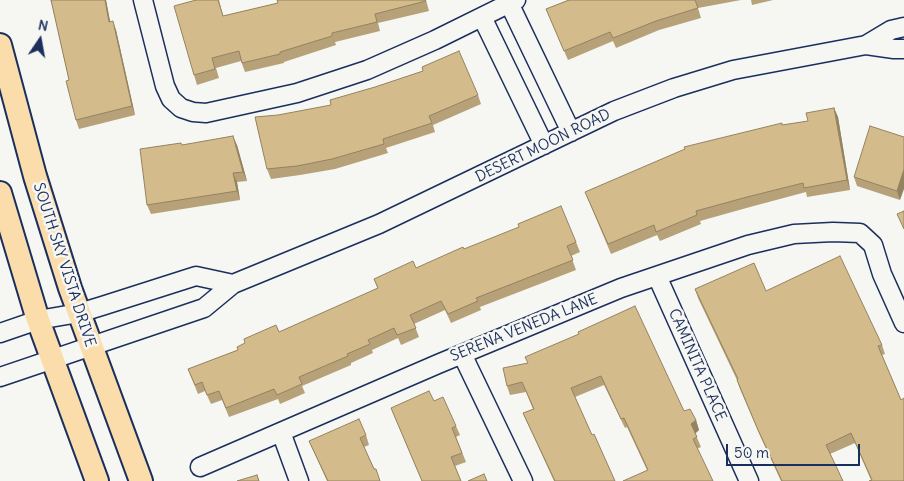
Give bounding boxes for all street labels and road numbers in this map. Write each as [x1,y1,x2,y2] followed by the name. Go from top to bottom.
[473,106,613,186] street label: DESERT MOON ROAD
[29,181,99,349] street label: SOUTH SKY VISTA DRIVE
[448,290,600,366] street label: SERENA VENEDA LANE
[664,306,730,424] street label: CAMINITA PLACE

